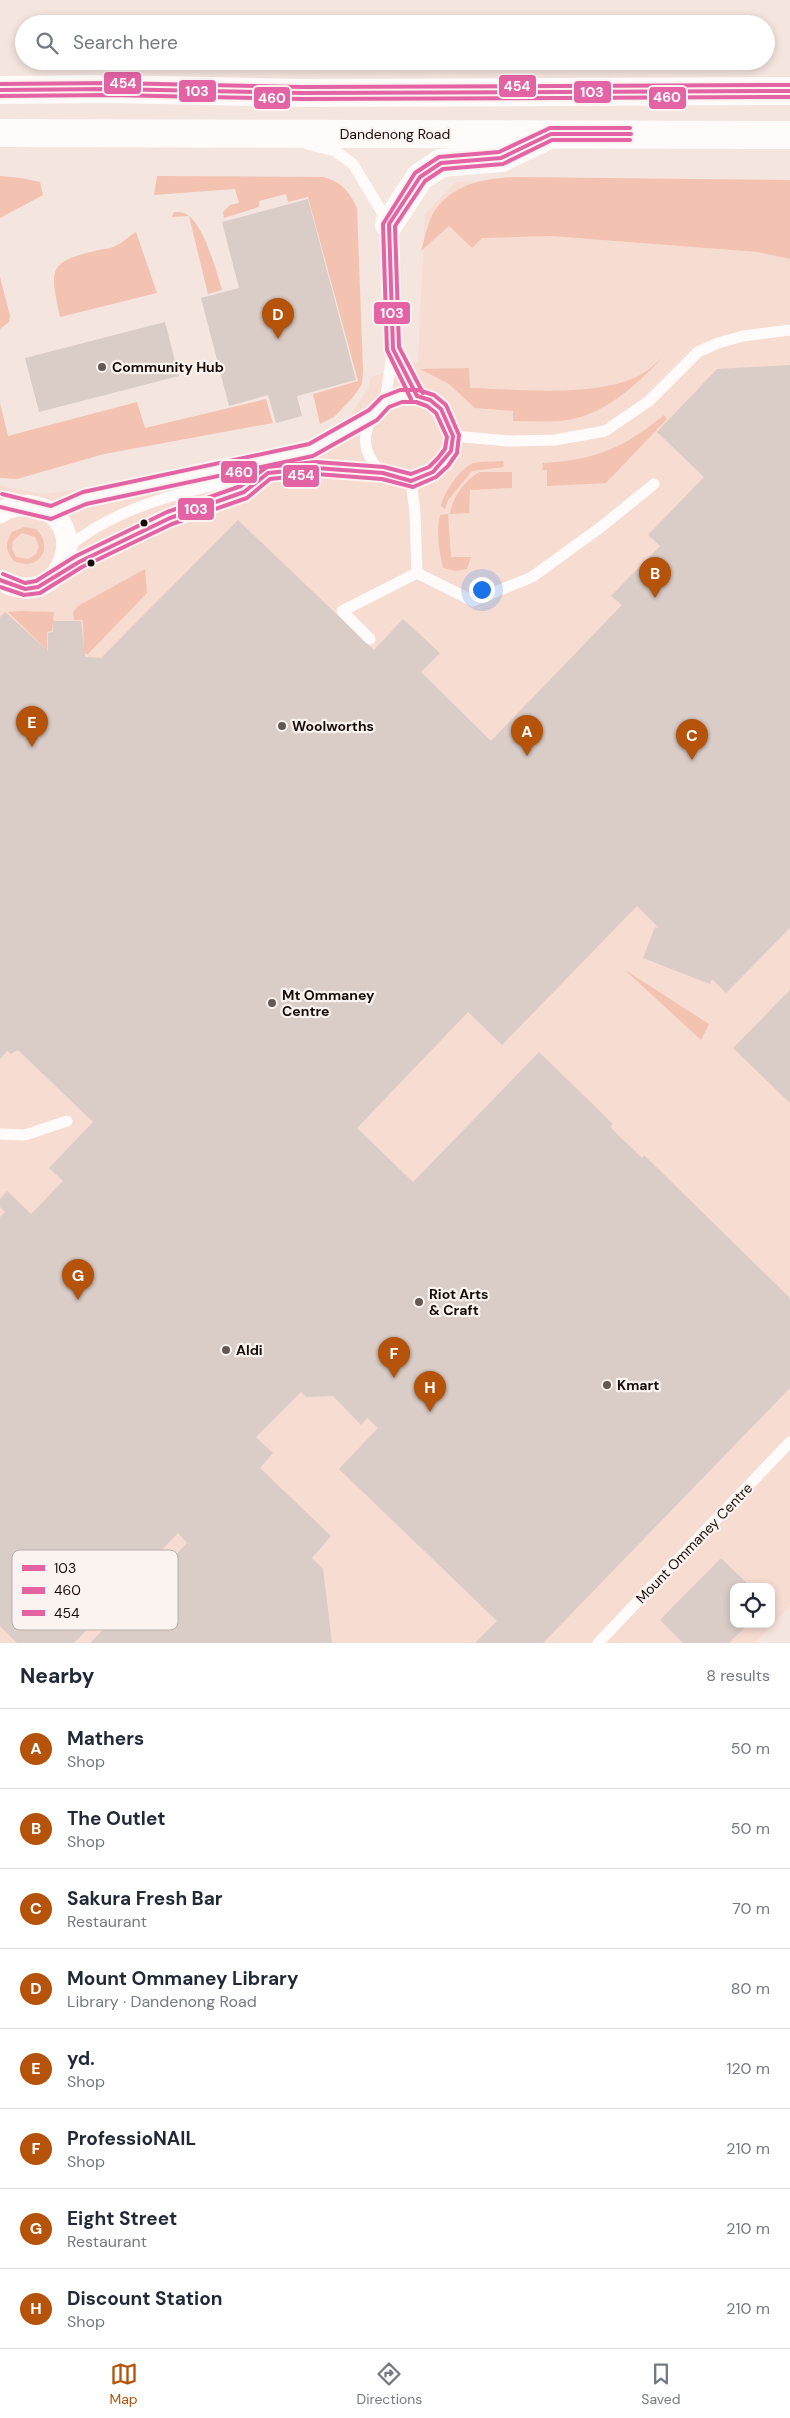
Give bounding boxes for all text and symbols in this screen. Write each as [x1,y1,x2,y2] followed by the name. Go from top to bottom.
[15,15,775,70] search box
[33,29,61,57] icon: search
[73,30,178,55] text: Search here
[103,71,142,95] line badge: 454
[110,74,136,92] text: 454
[498,74,537,98] line badge: 454
[504,77,530,95] text: 454
[178,79,217,103] line badge: 103
[573,80,612,104] line badge: 103
[185,82,209,100] text: 103
[580,83,604,101] text: 103
[253,86,291,110] line badge: 460
[648,86,687,110] line badge: 460
[653,88,681,106] text: 460
[258,89,286,107] text: 460
[340,125,450,143] street label: Dandenong Road
[262,298,294,339] pin: D
[373,301,411,325] line badge: 103
[380,304,404,322] text: 103
[112,358,224,376] place label: Community Hub
[96,361,108,373] marker: Community Hub
[220,460,258,484] line badge: 460
[225,463,253,481] text: 460
[282,464,320,488] line badge: 454
[288,466,314,484] text: 454
[177,497,215,521] line badge: 103
[184,500,208,518] text: 103
[139,518,149,528] unlabelled marker
[639,557,671,598] pin: B
[86,558,96,568] unlabelled marker
[469,577,495,603] your location
[16,706,48,747] pin: E
[511,715,543,756] pin: A
[292,717,374,735] place label: Woolworths
[676,719,708,760] pin: C
[276,720,288,732] marker: Woolworths
[282,986,375,1020] place label: Mt Ommaney Centre
[266,997,278,1009] marker: Mt Ommaney Centre
[62,1259,94,1300] pin: G
[429,1285,488,1319] place label: Riot Arts & Craft
[413,1296,425,1308] marker: Riot Arts & Craft
[378,1337,410,1378] pin: F
[236,1341,263,1359] place label: Aldi
[220,1344,232,1356] marker: Aldi
[414,1371,446,1412] pin: H
[617,1376,659,1394] place label: Kmart
[601,1379,613,1391] marker: Kmart
[632,1479,756,1607] street label: Mount Ommaney Centre
[12,1550,178,1630] legend
[54,1559,76,1577] text: 103
[54,1581,81,1599] text: 460
[730,1583,775,1628] map controls
[730,1583,775,1628] button: locate
[54,1604,80,1622] text: 454
[20,1662,94,1690] text: Nearby
[706,1665,770,1686] text: 8 results
[67,1726,144,1751] text: Mathers
[30,1738,42,1759] text: A
[731,1738,770,1759] text: 50 m
[67,1751,105,1772] text: Shop
[67,1806,165,1831] text: The Outlet
[31,1818,41,1839] text: B
[731,1818,770,1839] text: 50 m
[67,1831,105,1852] text: Shop
[67,1886,223,1911] text: Sakura Fresh Bar
[30,1898,42,1919] text: C
[732,1898,770,1919] text: 70 m
[67,1911,147,1932] text: Restaurant
[67,1966,298,1991] text: Mount Ommaney Library
[30,1978,42,1999] text: D
[731,1978,770,1999] text: 80 m
[67,1991,257,2012] text: Library · Dandenong Road
[67,2046,95,2071] text: yd.
[31,2058,41,2079] text: E
[726,2058,770,2079] text: 120 m
[67,2071,105,2092] text: Shop
[67,2126,196,2151] text: ProfessioNAIL
[32,2138,40,2159] text: F
[726,2138,770,2159] text: 210 m
[67,2151,105,2172] text: Shop
[67,2206,177,2231] text: Eight Street
[30,2218,42,2239] text: G
[726,2218,770,2239] text: 210 m
[67,2231,147,2252] text: Restaurant
[67,2286,222,2311] text: Discount Station
[30,2298,42,2319] text: H
[726,2298,770,2319] text: 210 m
[67,2311,105,2332] text: Shop
[109,2360,138,2408] tab: Map
[357,2360,422,2408] tab: Directions
[641,2360,681,2408] tab: Saved

